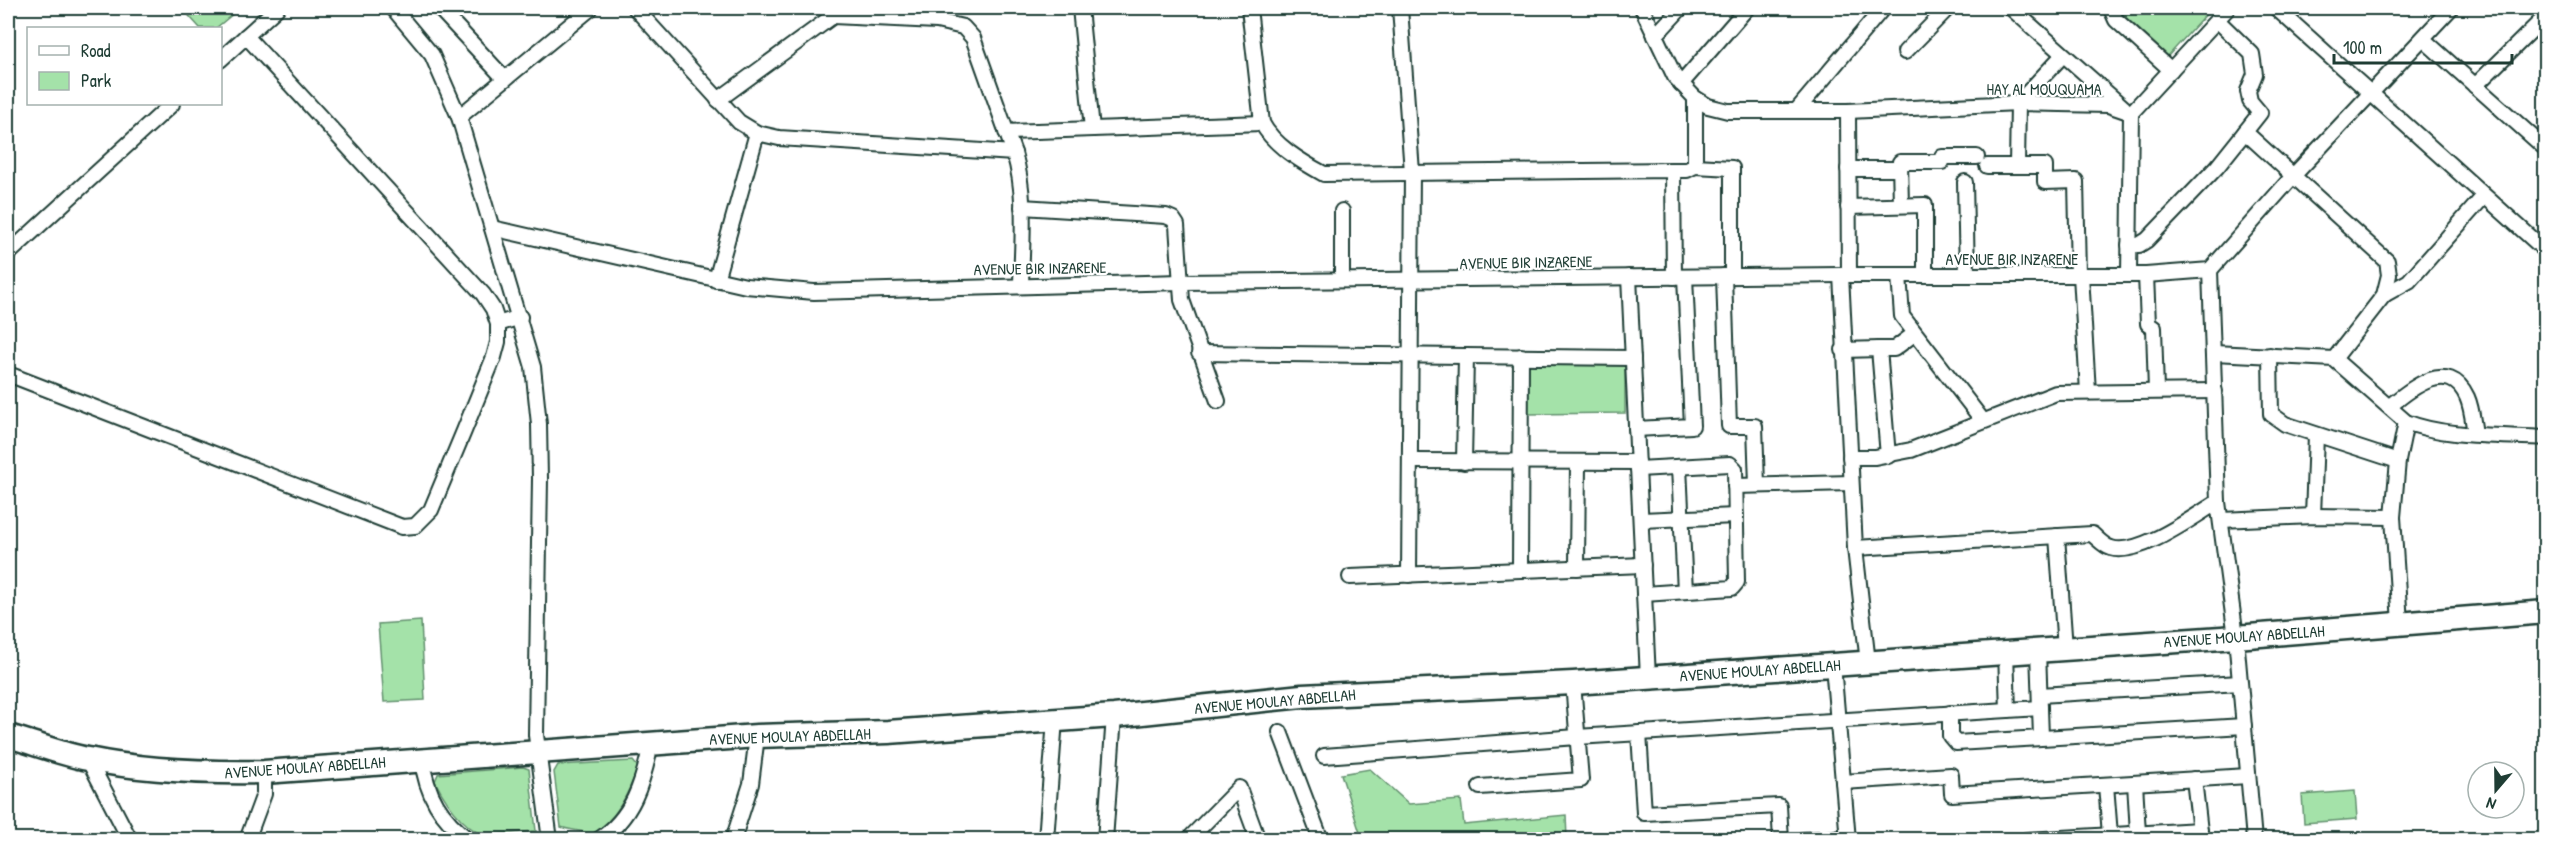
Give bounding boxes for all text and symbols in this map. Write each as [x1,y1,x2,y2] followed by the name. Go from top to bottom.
[27,27,222,105] legend
[2334,27,2512,65] scale bar
[2343,35,2382,60] text: 100 m
[81,38,111,63] text: Road
[81,68,112,93] text: Park
[1986,78,2102,100] street label: HAY AL MOUQUAMA
[1946,248,2078,270] street label: AVENUE BIR INZARENE
[1459,250,1593,274] street label: AVENUE BIR INZARENE
[973,256,1107,280] street label: AVENUE BIR INZARENE
[2163,619,2325,653] street label: AVENUE MOULAY ABDELLAH
[1679,653,1841,687] street label: AVENUE MOULAY ABDELLAH
[1194,683,1356,719] street label: AVENUE MOULAY ABDELLAH
[709,722,871,750] street label: AVENUE MOULAY ABDELLAH
[224,750,386,784] street label: AVENUE MOULAY ABDELLAH
[2466,760,2526,820] north arrow
[2483,792,2499,816] text: N

